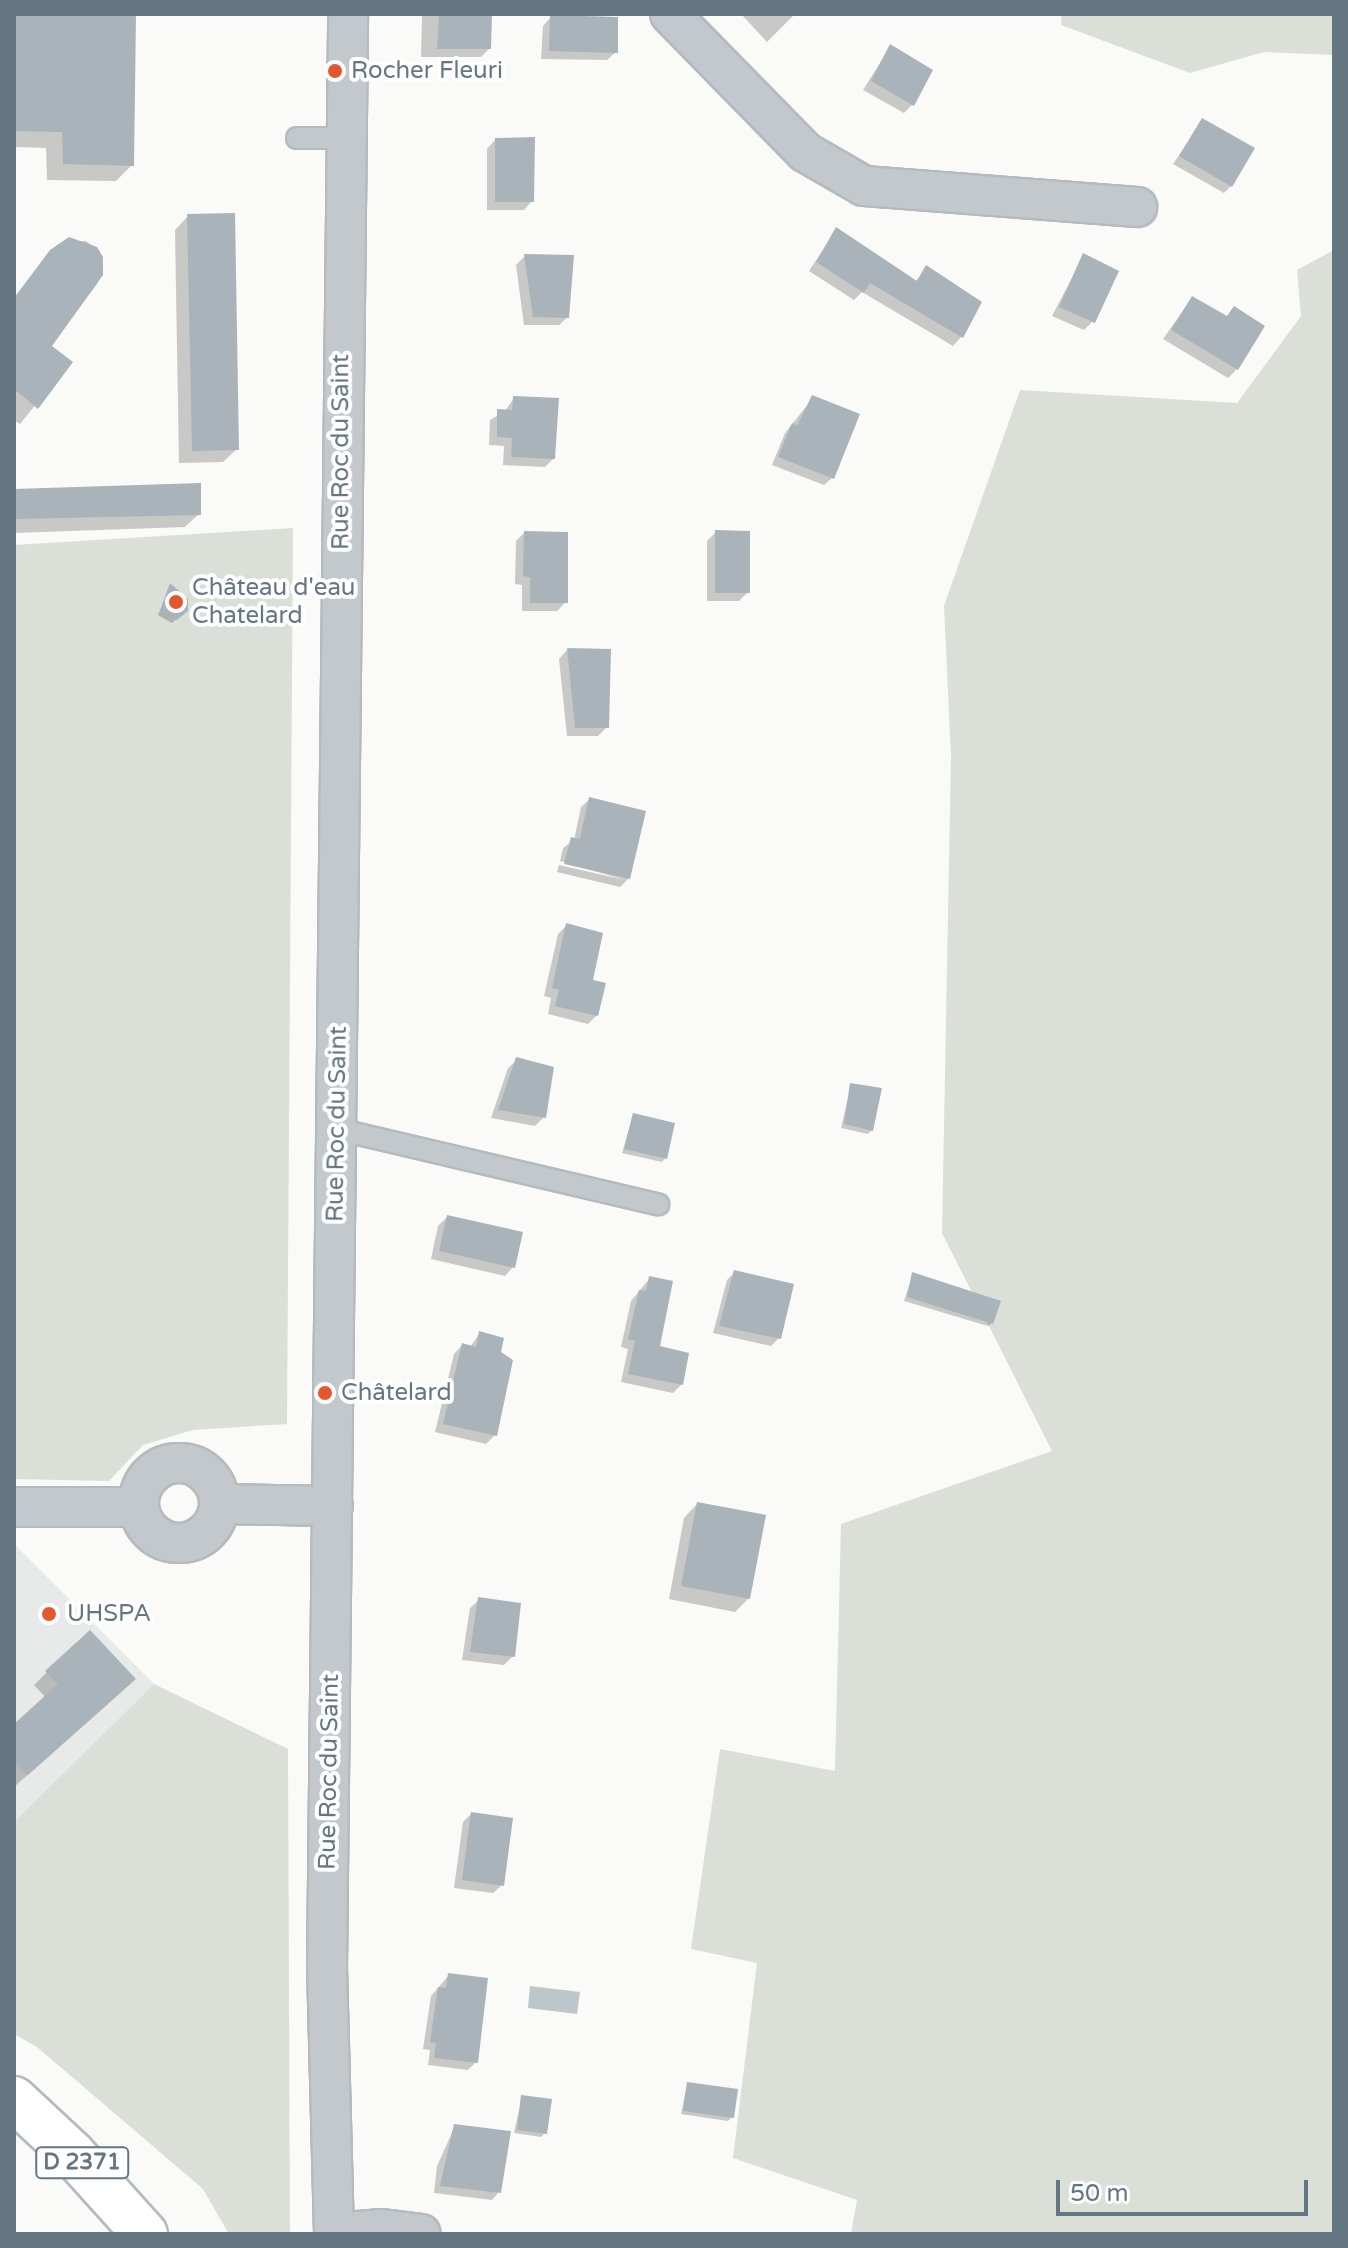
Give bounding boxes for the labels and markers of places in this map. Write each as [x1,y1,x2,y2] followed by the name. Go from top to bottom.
[351,57,503,85] place label: Rocher Fleuri
[326,62,344,80] marker: Rocher Fleuri
[192,574,355,630] place label: Château d'eau Chatelard
[167,593,185,611] marker: Château d'eau Chatelard
[341,1379,452,1407] place label: Châtelard
[316,1384,334,1402] marker: Châtelard
[67,1600,151,1628] place label: UHSPA
[38,1603,60,1625] marker: UHSPA

